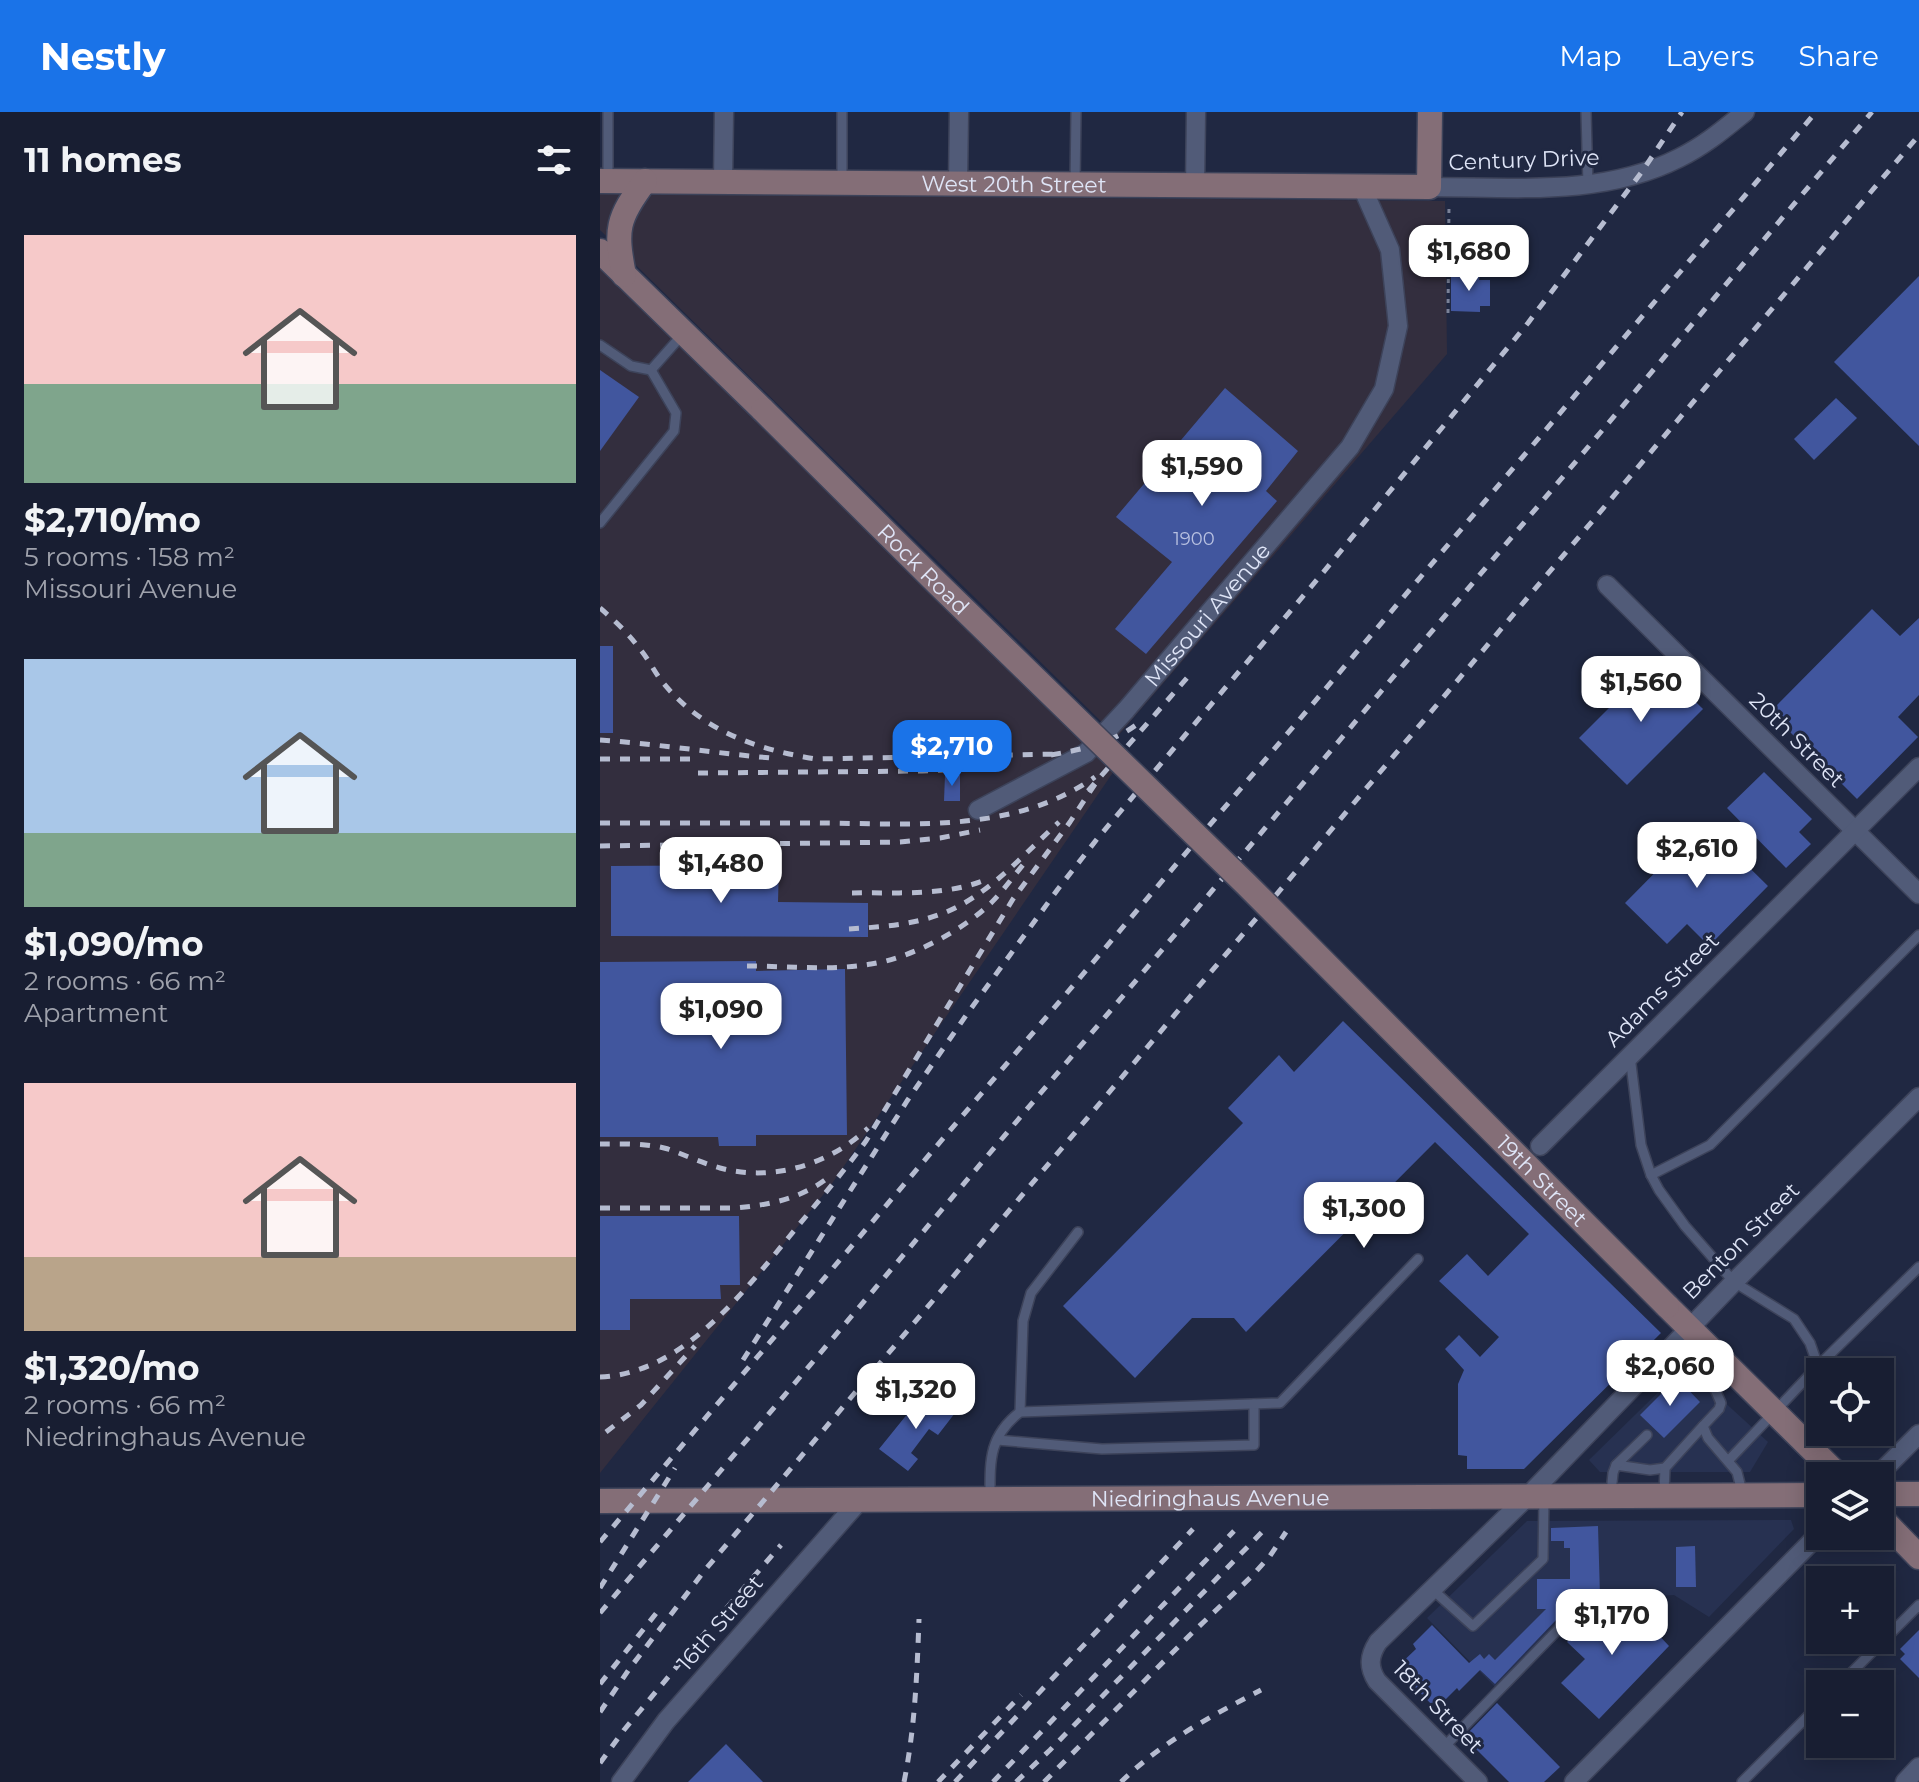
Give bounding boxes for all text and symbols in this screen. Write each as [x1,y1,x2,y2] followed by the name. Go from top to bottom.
[40,33,166,80] text: Nestly
[1559,39,1622,73] text: Map
[1666,39,1755,73] text: Layers
[1799,39,1879,73] text: Share
[532,138,576,182] icon: filters
[24,139,182,181] text: 11 homes
[1448,144,1600,176] street label: Century Drive
[921,170,1107,198] street label: West 20th Street
[1404,225,1534,293] pin: $1,680
[1427,235,1511,267] text: $1,680
[228,287,372,431] icon: home
[1137,440,1267,508] pin: $1,590
[1160,450,1244,482] text: $1,590
[24,499,201,541] text: $2,710/mo
[872,518,975,620] street label: Rock Road
[1173,528,1215,550] house number: 1900
[1138,537,1276,692] street label: Missouri Avenue
[24,541,235,573] text: 5 rooms · 158 m²
[24,573,237,605] text: Missouri Avenue
[1576,656,1706,724] pin: $1,560
[1599,666,1683,698] text: $1,560
[1744,687,1850,793] street label: 20th Street
[228,711,372,855] icon: home
[887,720,1017,788] pin: $2,710
[911,730,993,762] text: $2,710
[1632,822,1762,890] pin: $2,610
[1655,832,1739,864] text: $2,610
[656,837,786,905] pin: $1,480
[678,847,764,879] text: $1,480
[24,923,204,965] text: $1,090/mo
[1599,927,1725,1053] street label: Adams Street
[24,965,226,997] text: 2 rooms · 66 m²
[656,983,786,1051] pin: $1,090
[679,993,763,1025] text: $1,090
[24,997,168,1029] text: Apartment
[1491,1130,1593,1232] street label: 19th Street
[228,1135,372,1279] icon: home
[1677,1177,1805,1305] street label: Benton Street
[1299,1182,1429,1250] pin: $1,300
[1322,1192,1406,1224] text: $1,300
[1605,1340,1735,1408] pin: $2,060
[24,1347,200,1389] text: $1,320/mo
[1625,1350,1715,1382] text: $2,060
[1806,1358,1894,1758] map controls
[1806,1358,1894,1446] button: locate
[851,1363,981,1431] pin: $1,320
[875,1373,957,1405] text: $1,320
[24,1389,226,1421] text: 2 rooms · 66 m²
[24,1421,306,1453] text: Niedringhaus Avenue
[1806,1462,1894,1550] button: layers
[1091,1484,1329,1512] street label: Niedringhaus Avenue
[1806,1566,1894,1654] button: +
[671,1570,769,1676] street label: 16th Street
[1547,1589,1677,1657] pin: $1,170
[1574,1599,1650,1631] text: $1,170
[1387,1655,1489,1759] street label: 18th Street
[1806,1670,1894,1758] button: −

